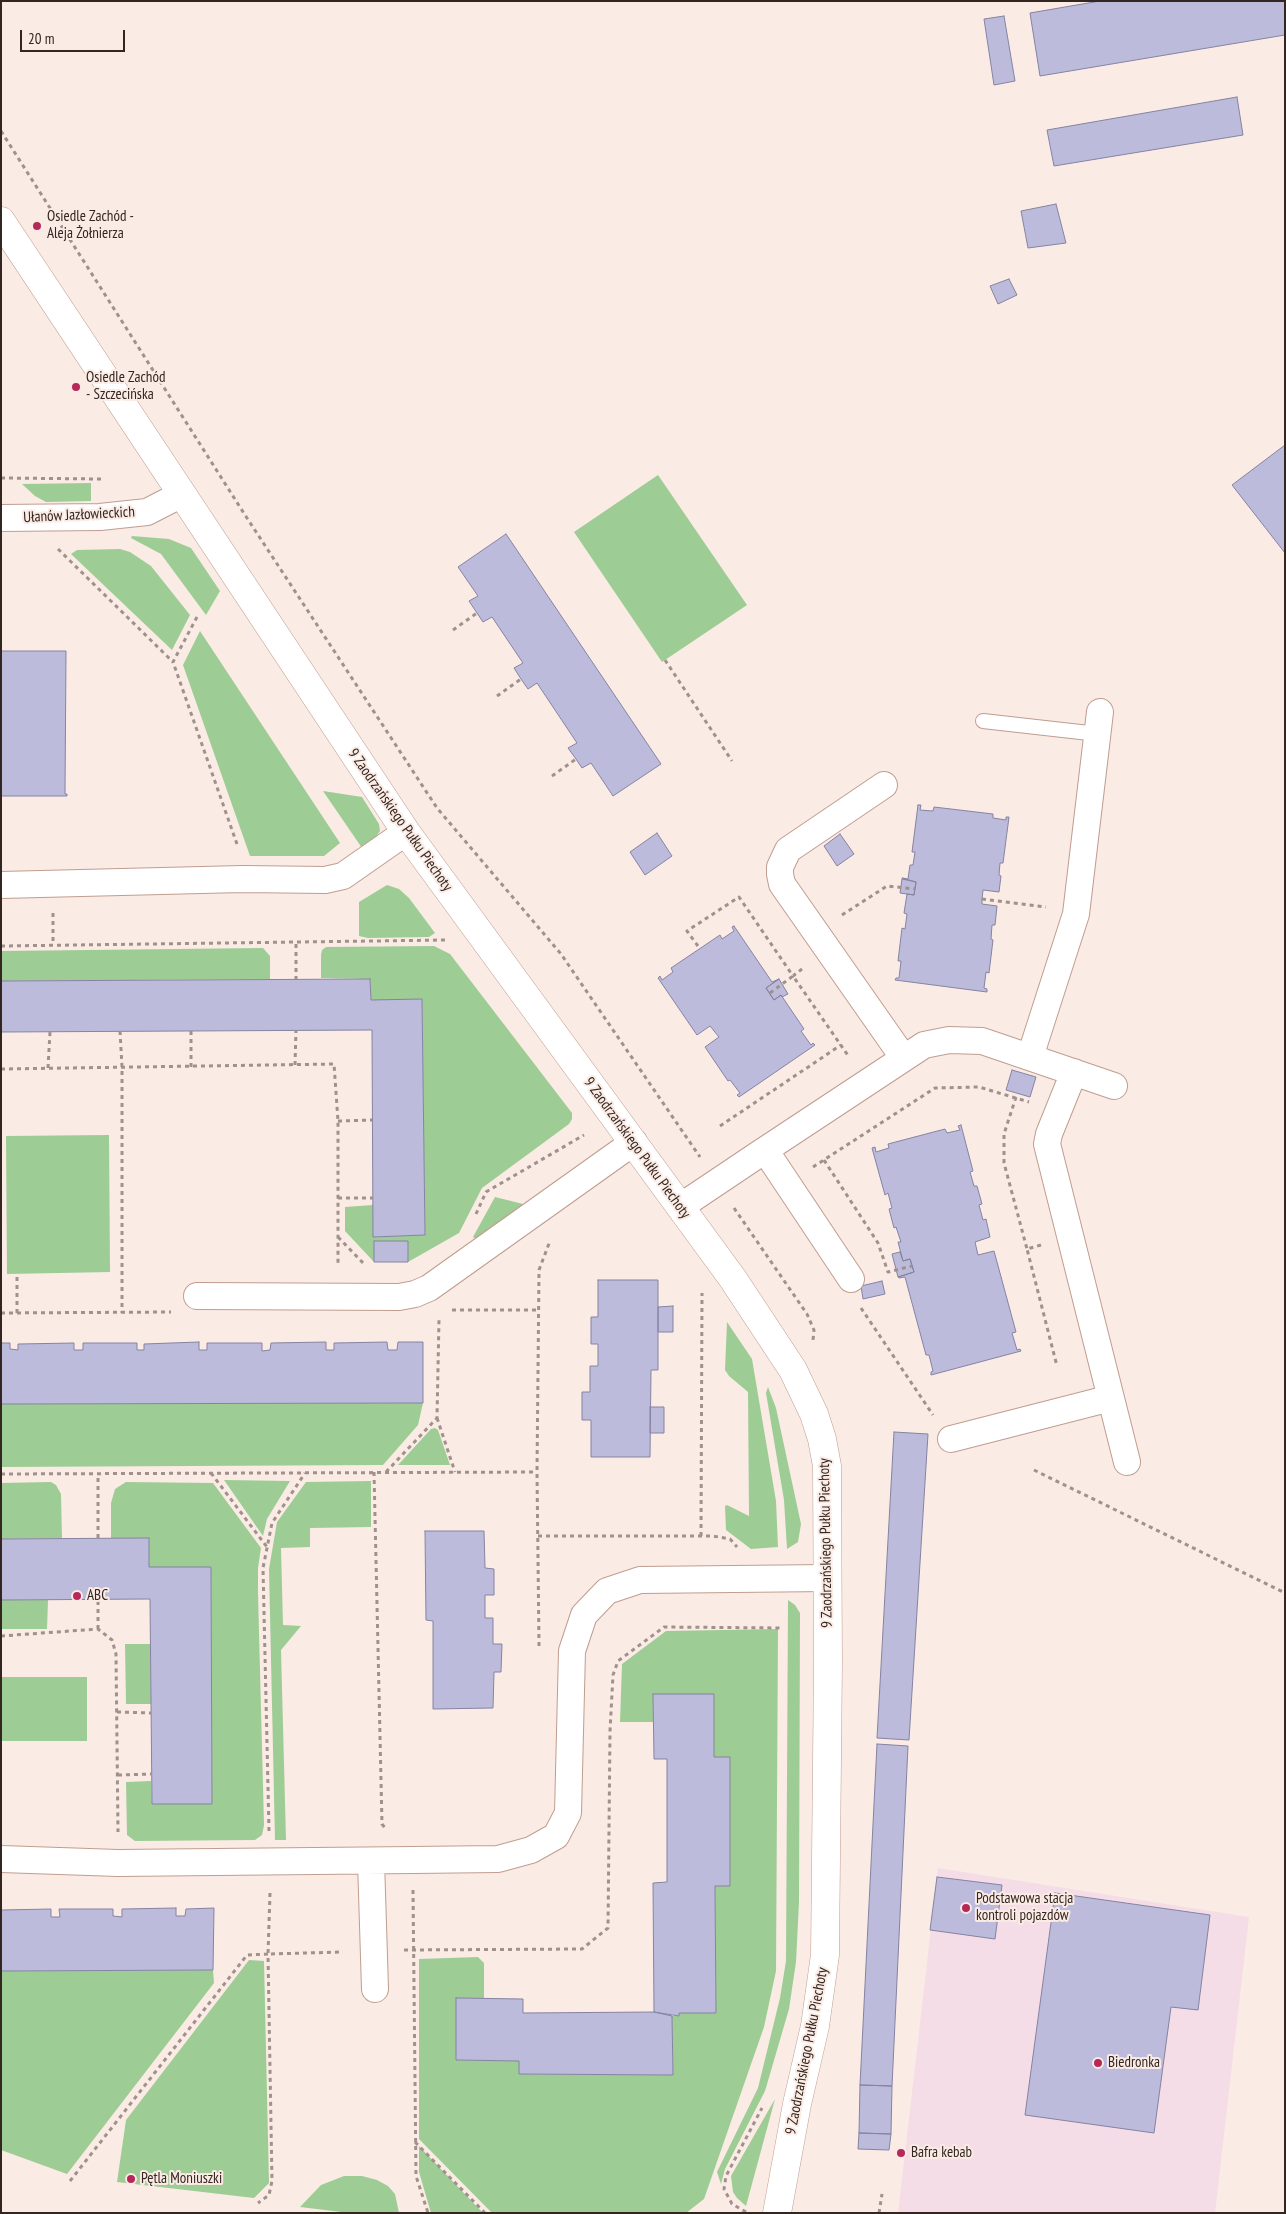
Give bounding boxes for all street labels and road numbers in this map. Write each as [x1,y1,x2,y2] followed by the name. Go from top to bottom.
[23,503,135,527] street label: Ułanów Jazłowieckich
[344,745,456,895] street label: 9 Zaodrzańskiego Pułku Piechoty
[580,1074,694,1222] street label: 9 Zaodrzańskiego Pułku Piechoty
[816,1458,836,1628] street label: 9 Zaodrzańskiego Pułku Piechoty
[782,1966,832,2136] street label: 9 Zaodrzańskiego Pułku Piechoty

